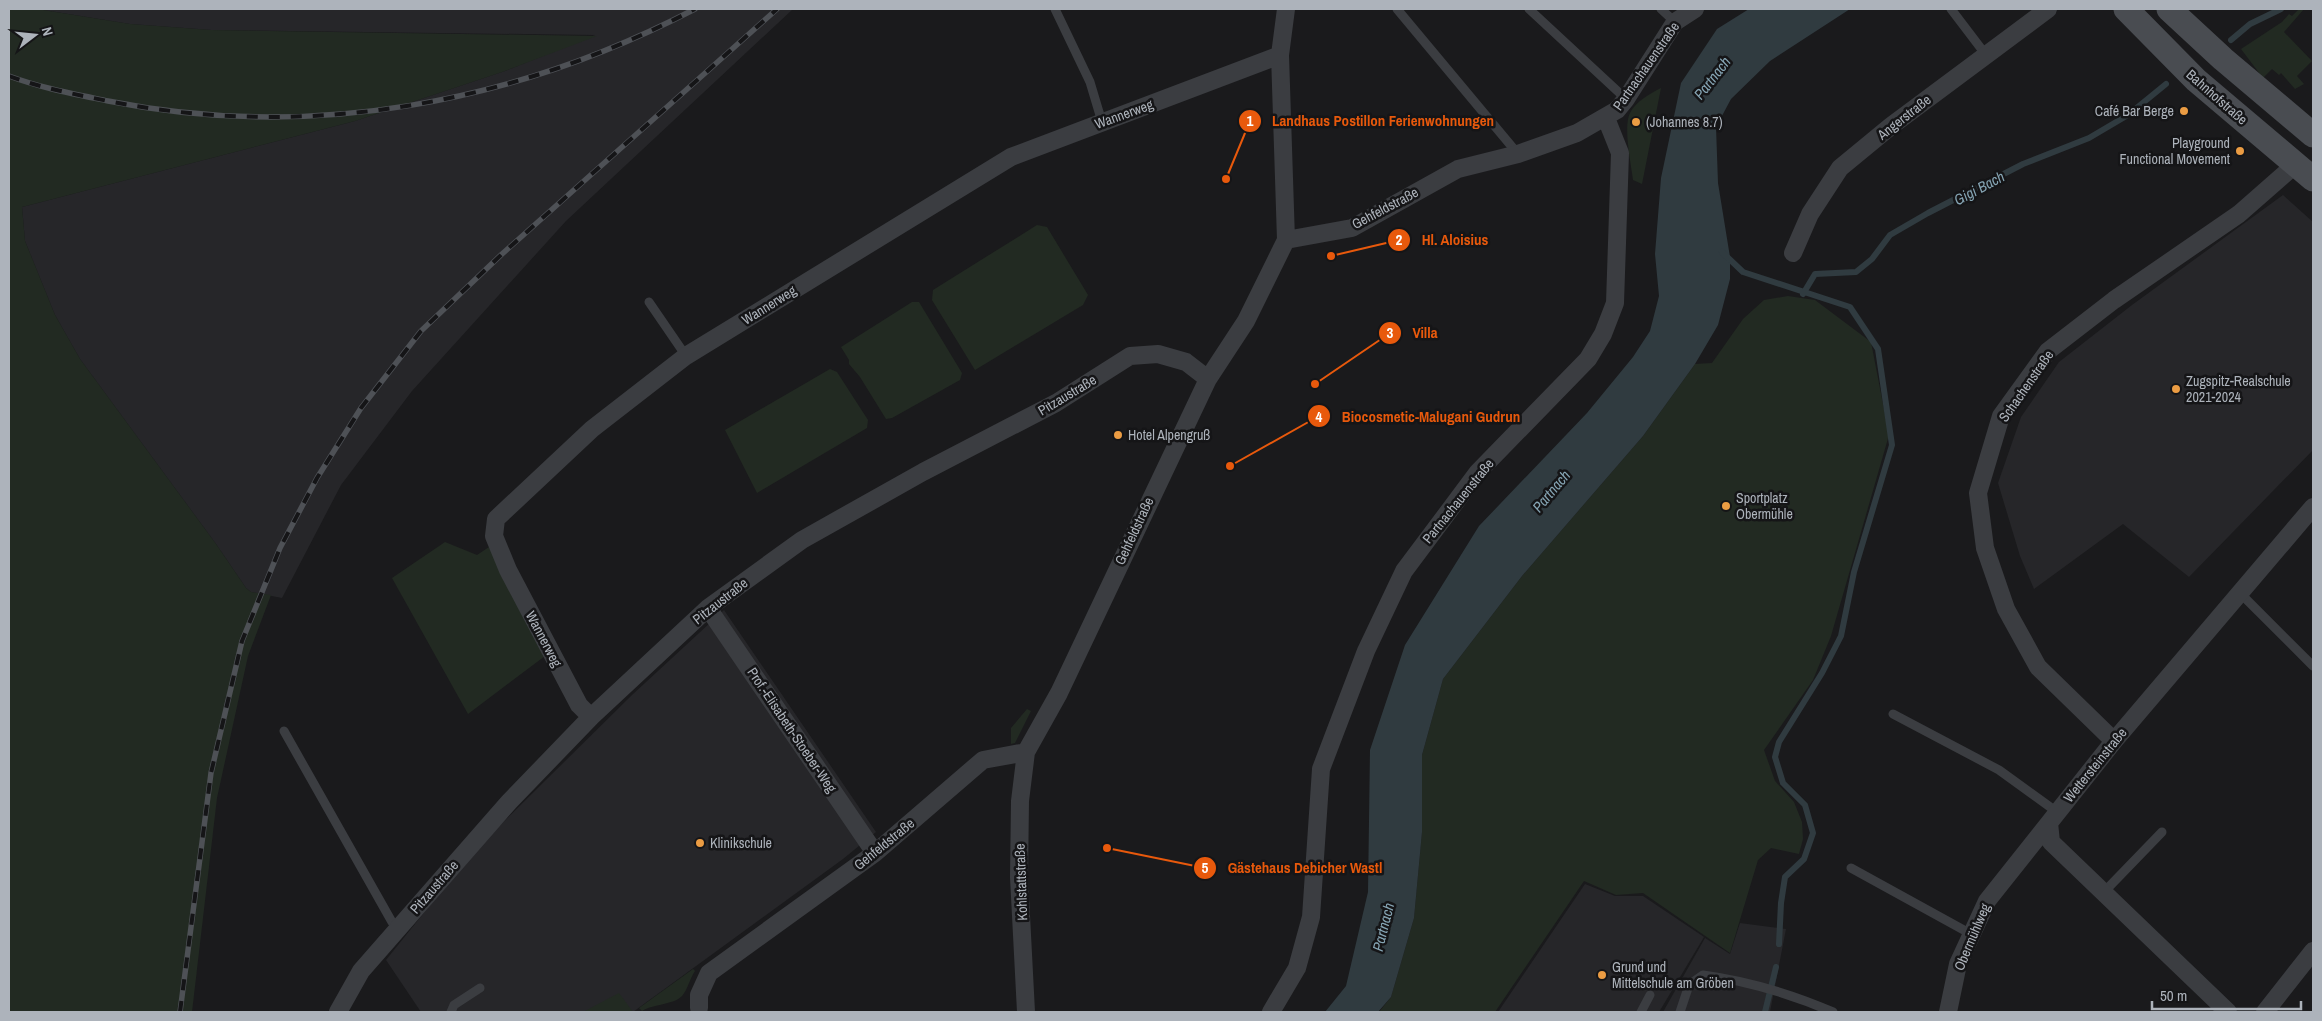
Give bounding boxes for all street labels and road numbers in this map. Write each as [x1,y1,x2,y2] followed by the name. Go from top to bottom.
[1609,18,1683,114] street label: Partnachauenstraße
[2183,66,2251,128] street label: Bahnhofstraße
[1873,90,1934,144] street label: Angerstraße
[1092,95,1156,133] street label: Wannerweg
[1349,183,1421,233] street label: Gehfeldstraße
[738,281,800,329] street label: Wannerweg
[1995,347,2057,425] street label: Schachenstraße
[1034,371,1100,419] street label: Pitzaustraße
[1418,455,1498,547] street label: Partnachauenstraße
[1110,494,1158,568] street label: Gehfeldstraße
[689,574,751,628] street label: Pitzaustraße
[522,608,567,671] street label: Wannerweg
[743,664,841,797] street label: Prof.-Elisabeth-Stoeber-Weg
[2059,724,2131,806] street label: Wettersteinstraße
[850,814,918,874] street label: Gehfeldstraße
[1011,843,1031,921] street label: Kohlstattstraße
[406,857,462,917] street label: Pitzaustraße
[1950,900,1994,973] street label: Obermühlweg

